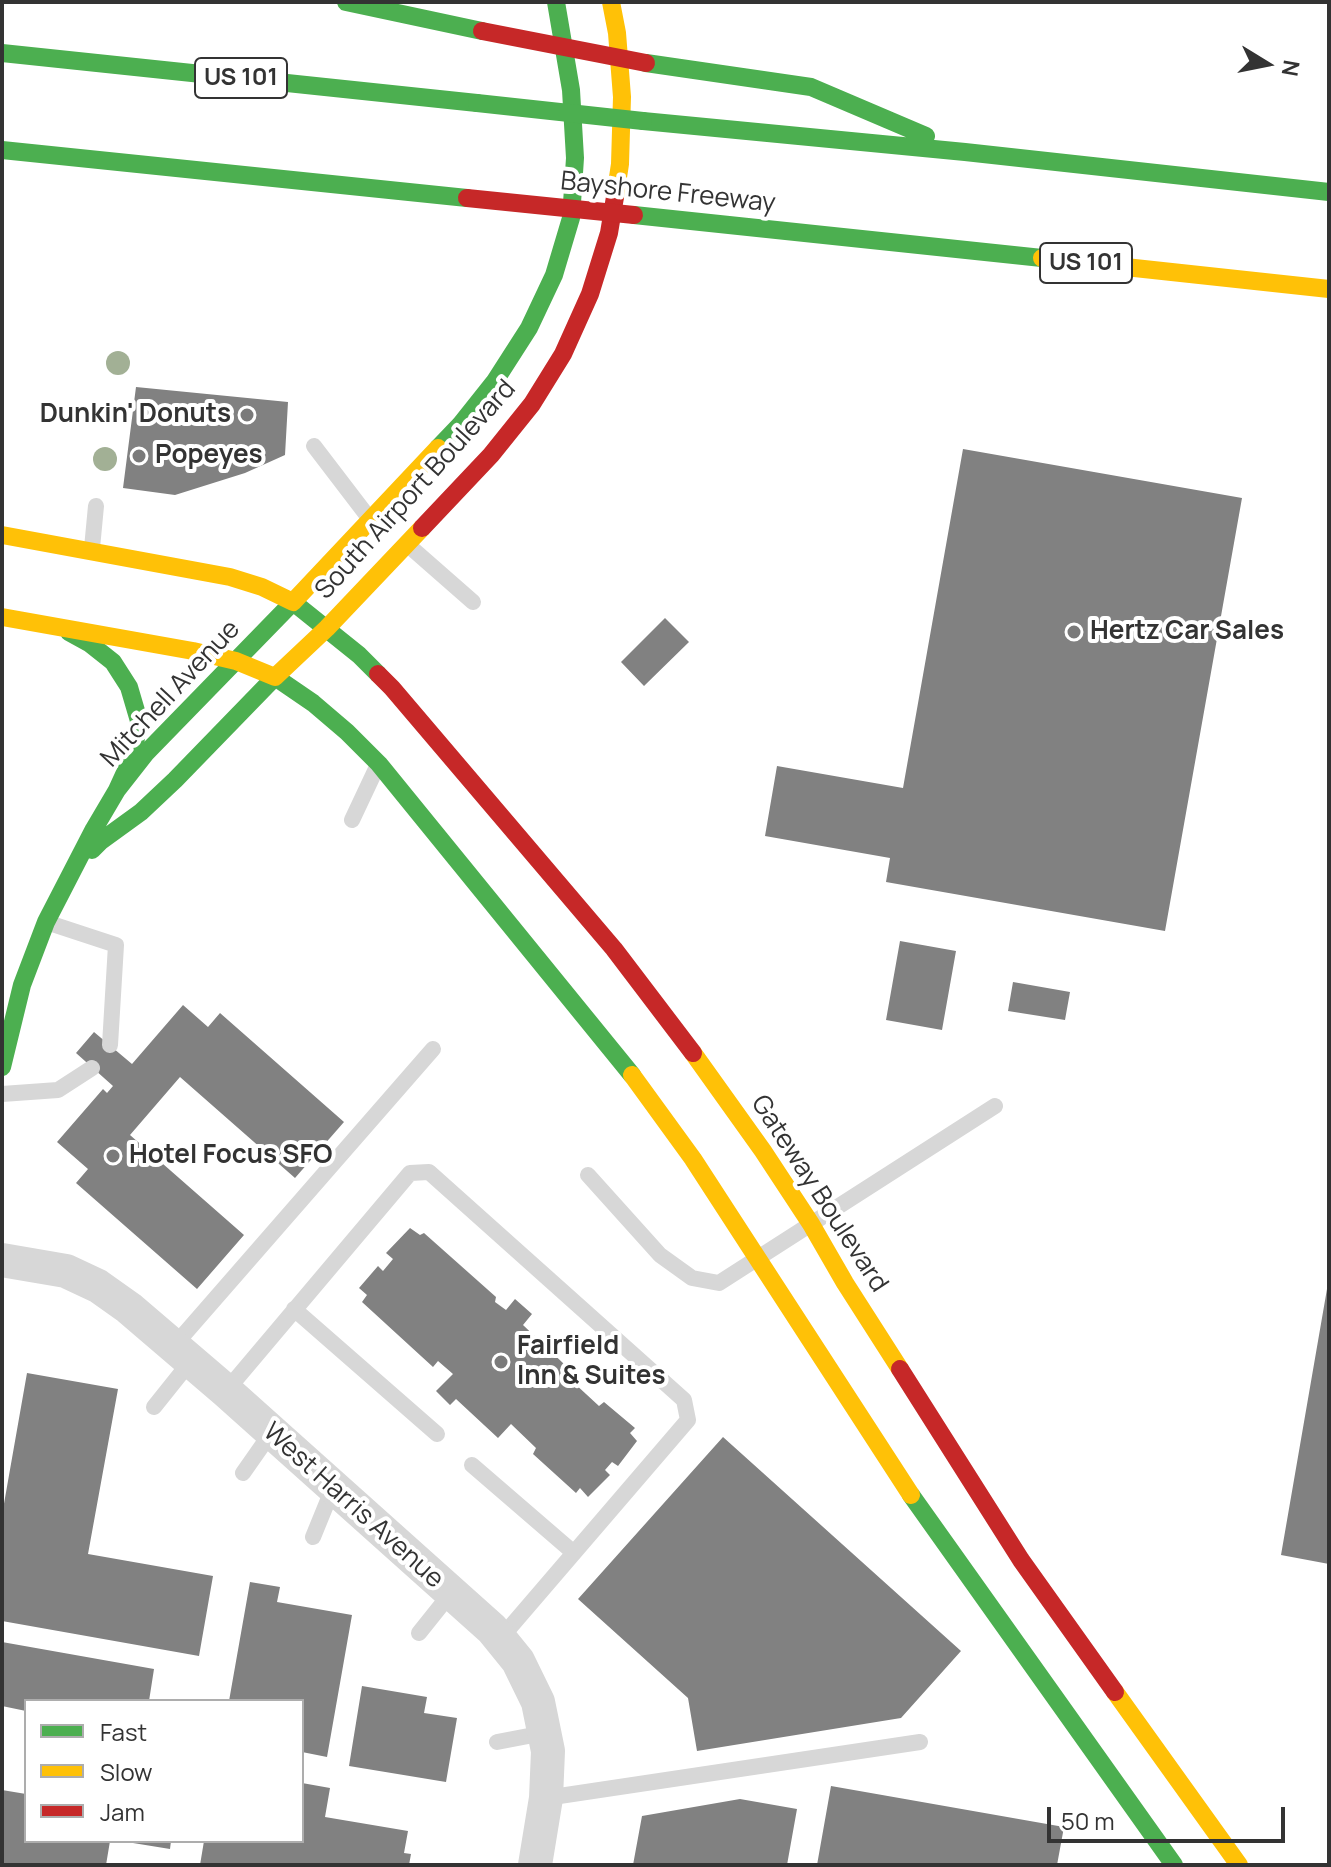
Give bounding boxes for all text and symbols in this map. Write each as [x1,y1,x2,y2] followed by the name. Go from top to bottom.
[1227,24,1307,104] north arrow
[195,58,287,98] road number: US 101
[1274,58,1307,79] text: N
[559,166,777,220] street label: Bayshore Freeway
[1040,243,1132,283] road number: US 101
[309,374,523,606] street label: South Airport Boulevard
[40,399,231,431] place label: Dunkin' Donuts
[238,406,256,424] marker: Dunkin' Donuts
[155,440,263,472] place label: Popeyes
[130,447,148,465] marker: Popeyes
[95,614,247,774] street label: Mitchell Avenue
[1090,616,1284,648] place label: Hertz Car Sales
[1065,623,1083,641] marker: Hertz Car Sales
[744,1090,894,1298] street label: Gateway Boulevard
[129,1140,333,1172] place label: Hotel Focus SFO
[104,1147,122,1165] marker: Hotel Focus SFO
[517,1331,666,1392] place label: Fairfield Inn & Suites
[492,1353,510,1371] marker: Fairfield Inn & Suites
[256,1417,450,1595] street label: West Harris Avenue
[24,1699,304,1843] legend
[100,1715,147,1748] text: Fast
[100,1755,153,1788] text: Slow
[1051,1791,1289,1841] scale bar
[100,1795,145,1828] text: Jam
[1061,1804,1115,1837] text: 50 m

